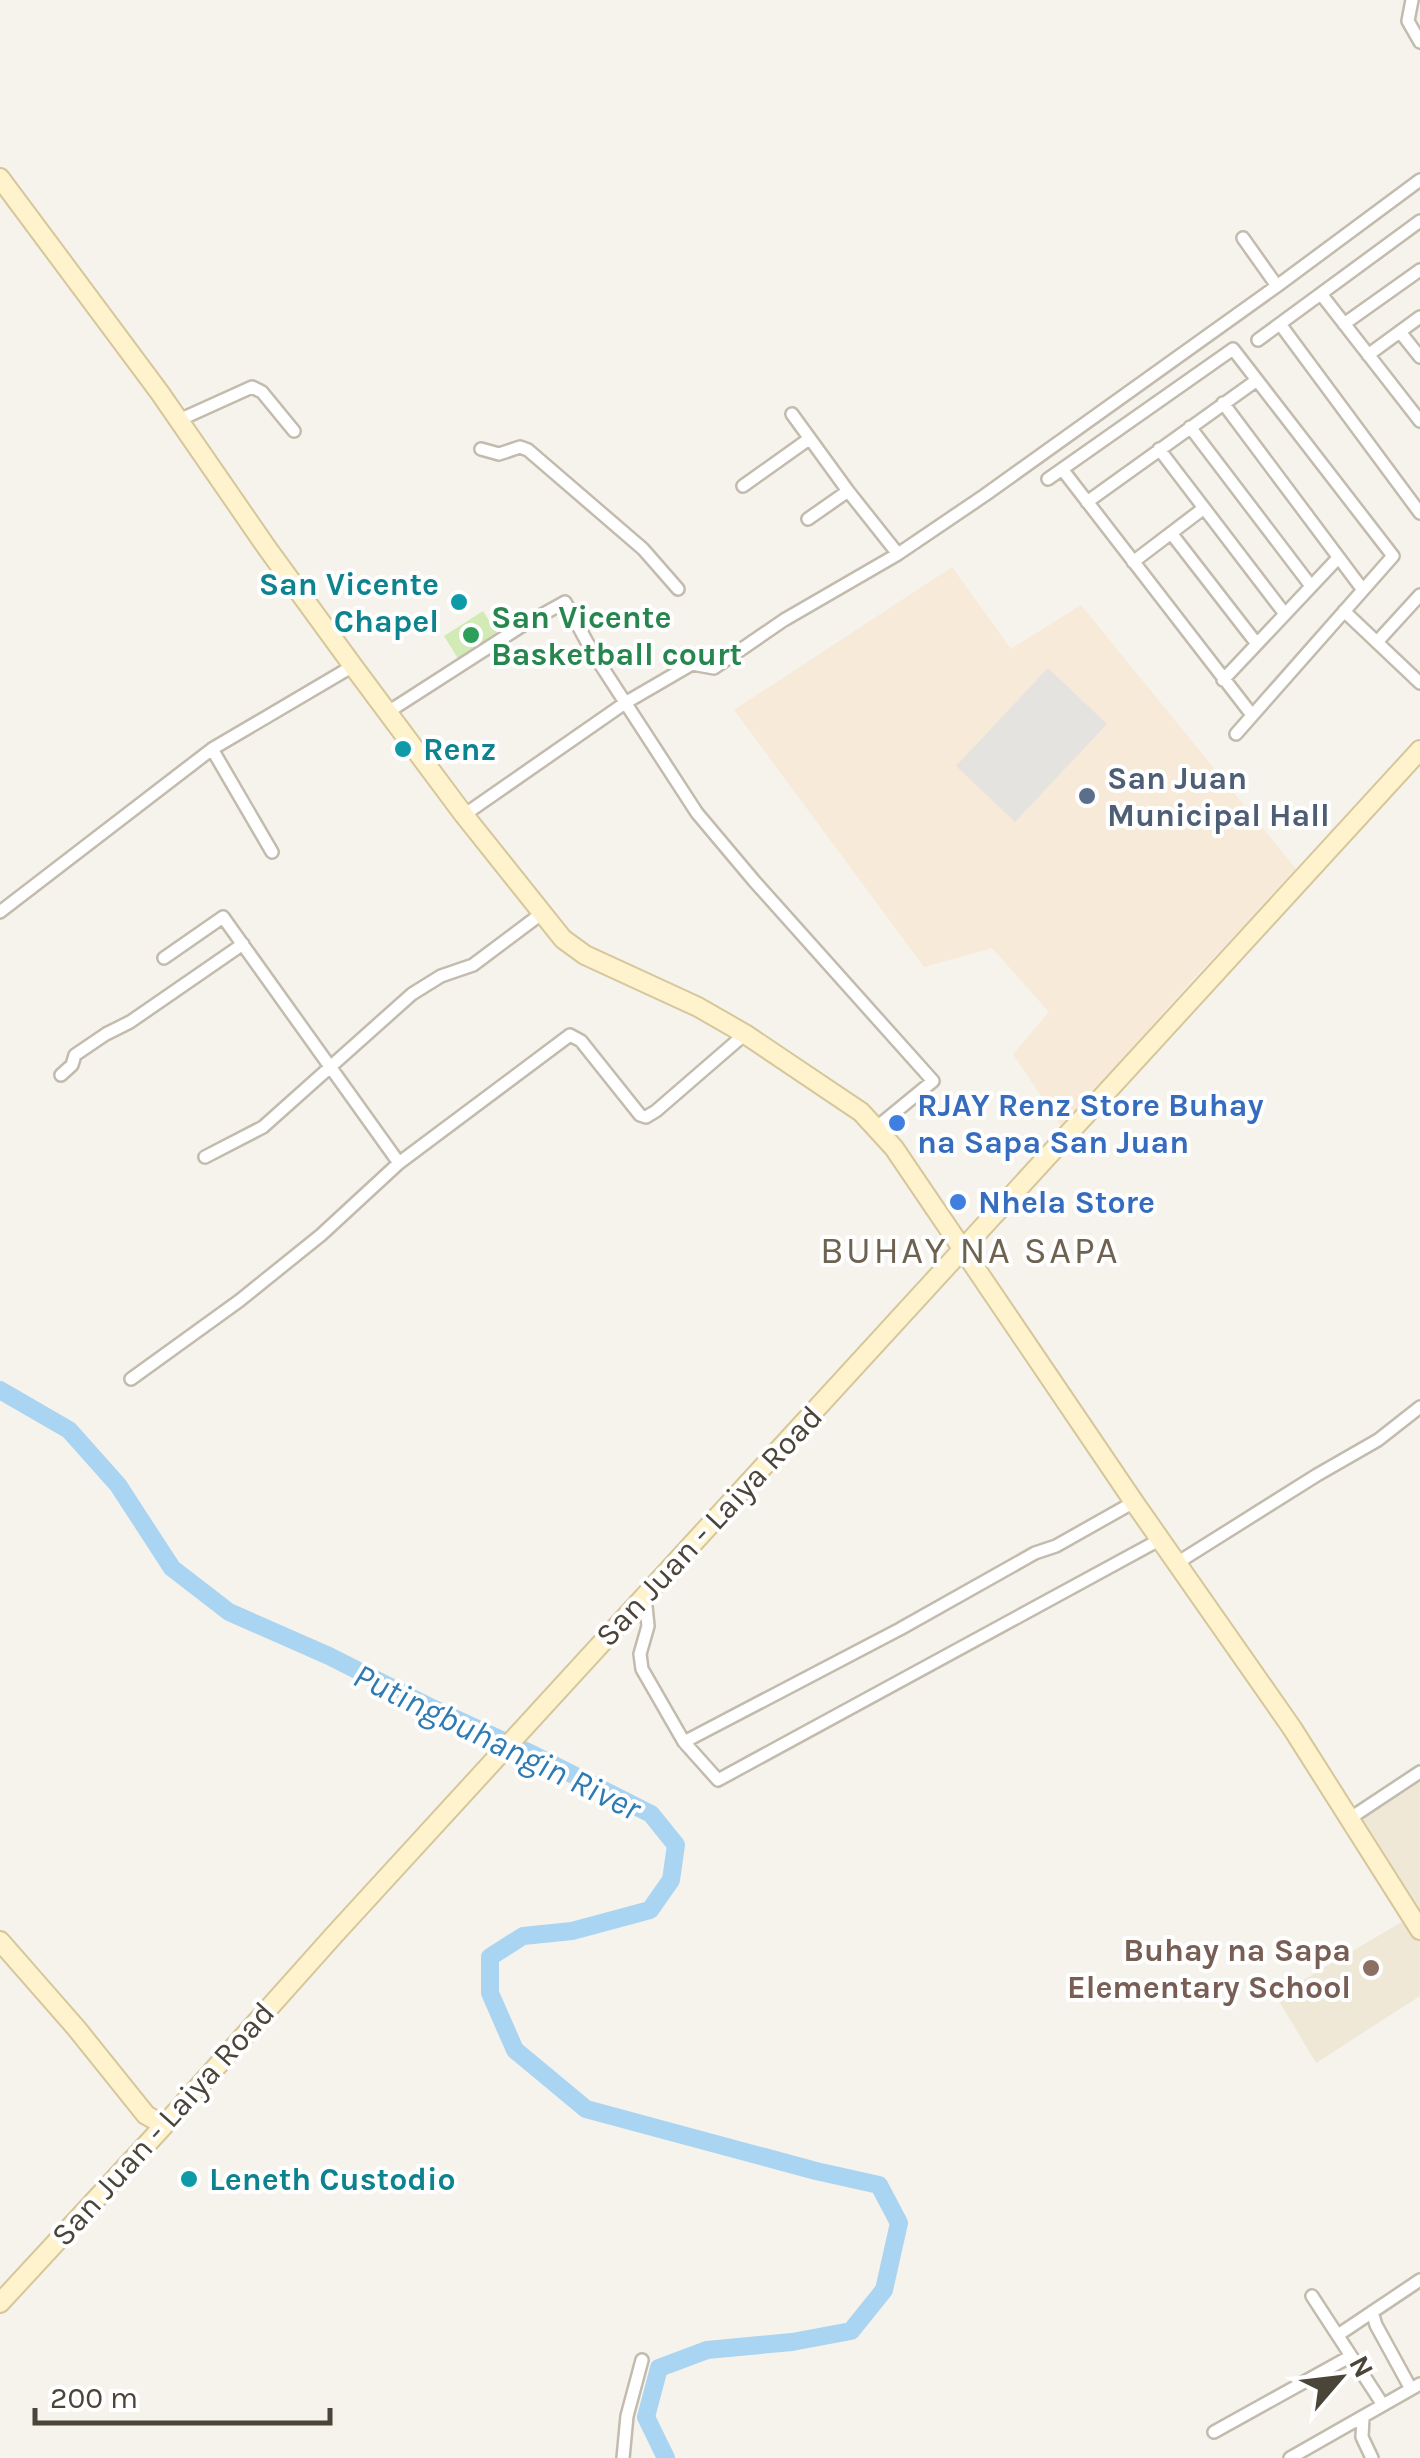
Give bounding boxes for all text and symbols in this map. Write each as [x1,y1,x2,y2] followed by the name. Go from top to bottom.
[259,566,439,640] place label: San Vicente Chapel
[448,591,470,613] marker: San Vicente Chapel
[491,599,742,673] place label: San Vicente Basketball court
[460,624,482,646] marker: San Vicente Basketball court
[423,731,496,768] place label: Renz
[392,738,414,760] marker: Renz
[1107,760,1330,834] place label: San Juan Municipal Hall
[1076,785,1098,807] marker: San Juan Municipal Hall
[917,1087,1264,1161] place label: RJAY Renz Store Buhay na Sapa San Juan
[886,1112,908,1134] marker: RJAY Renz Store Buhay na Sapa San Juan
[978,1184,1155,1221] place label: Nhela Store
[947,1191,969,1213] marker: Nhela Store
[820,1228,1120,1273] district label: BUHAY NA SAPA
[588,1398,830,1654] street label: San Juan - Laiya Road
[347,1655,648,1830] water label: Putingbuhangin River
[1067,1932,1351,2006] place label: Buhay na Sapa Elementary School
[1360,1957,1382,1979] marker: Buhay na Sapa Elementary School
[44,1994,282,2254] street label: San Juan - Laiya Road
[209,2161,456,2198] place label: Leneth Custodio
[178,2168,200,2190] marker: Leneth Custodio
[1290,2328,1390,2428] north arrow
[1342,2350,1381,2383] text: N
[35,2363,330,2425] scale bar
[50,2380,138,2416] text: 200 m

